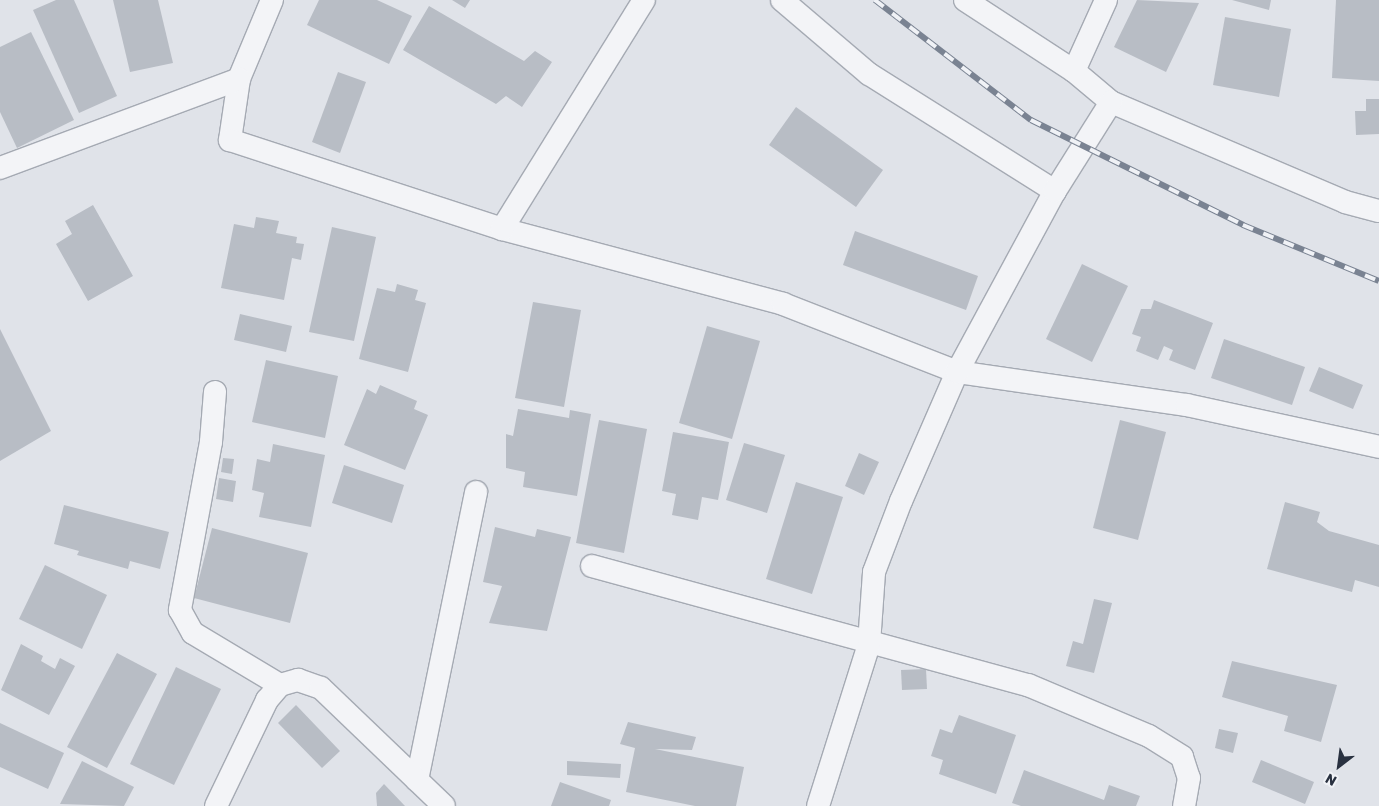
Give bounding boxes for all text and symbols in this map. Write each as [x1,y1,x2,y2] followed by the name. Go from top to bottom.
[1314,741,1364,791] north arrow
[1323,770,1340,789] text: N

